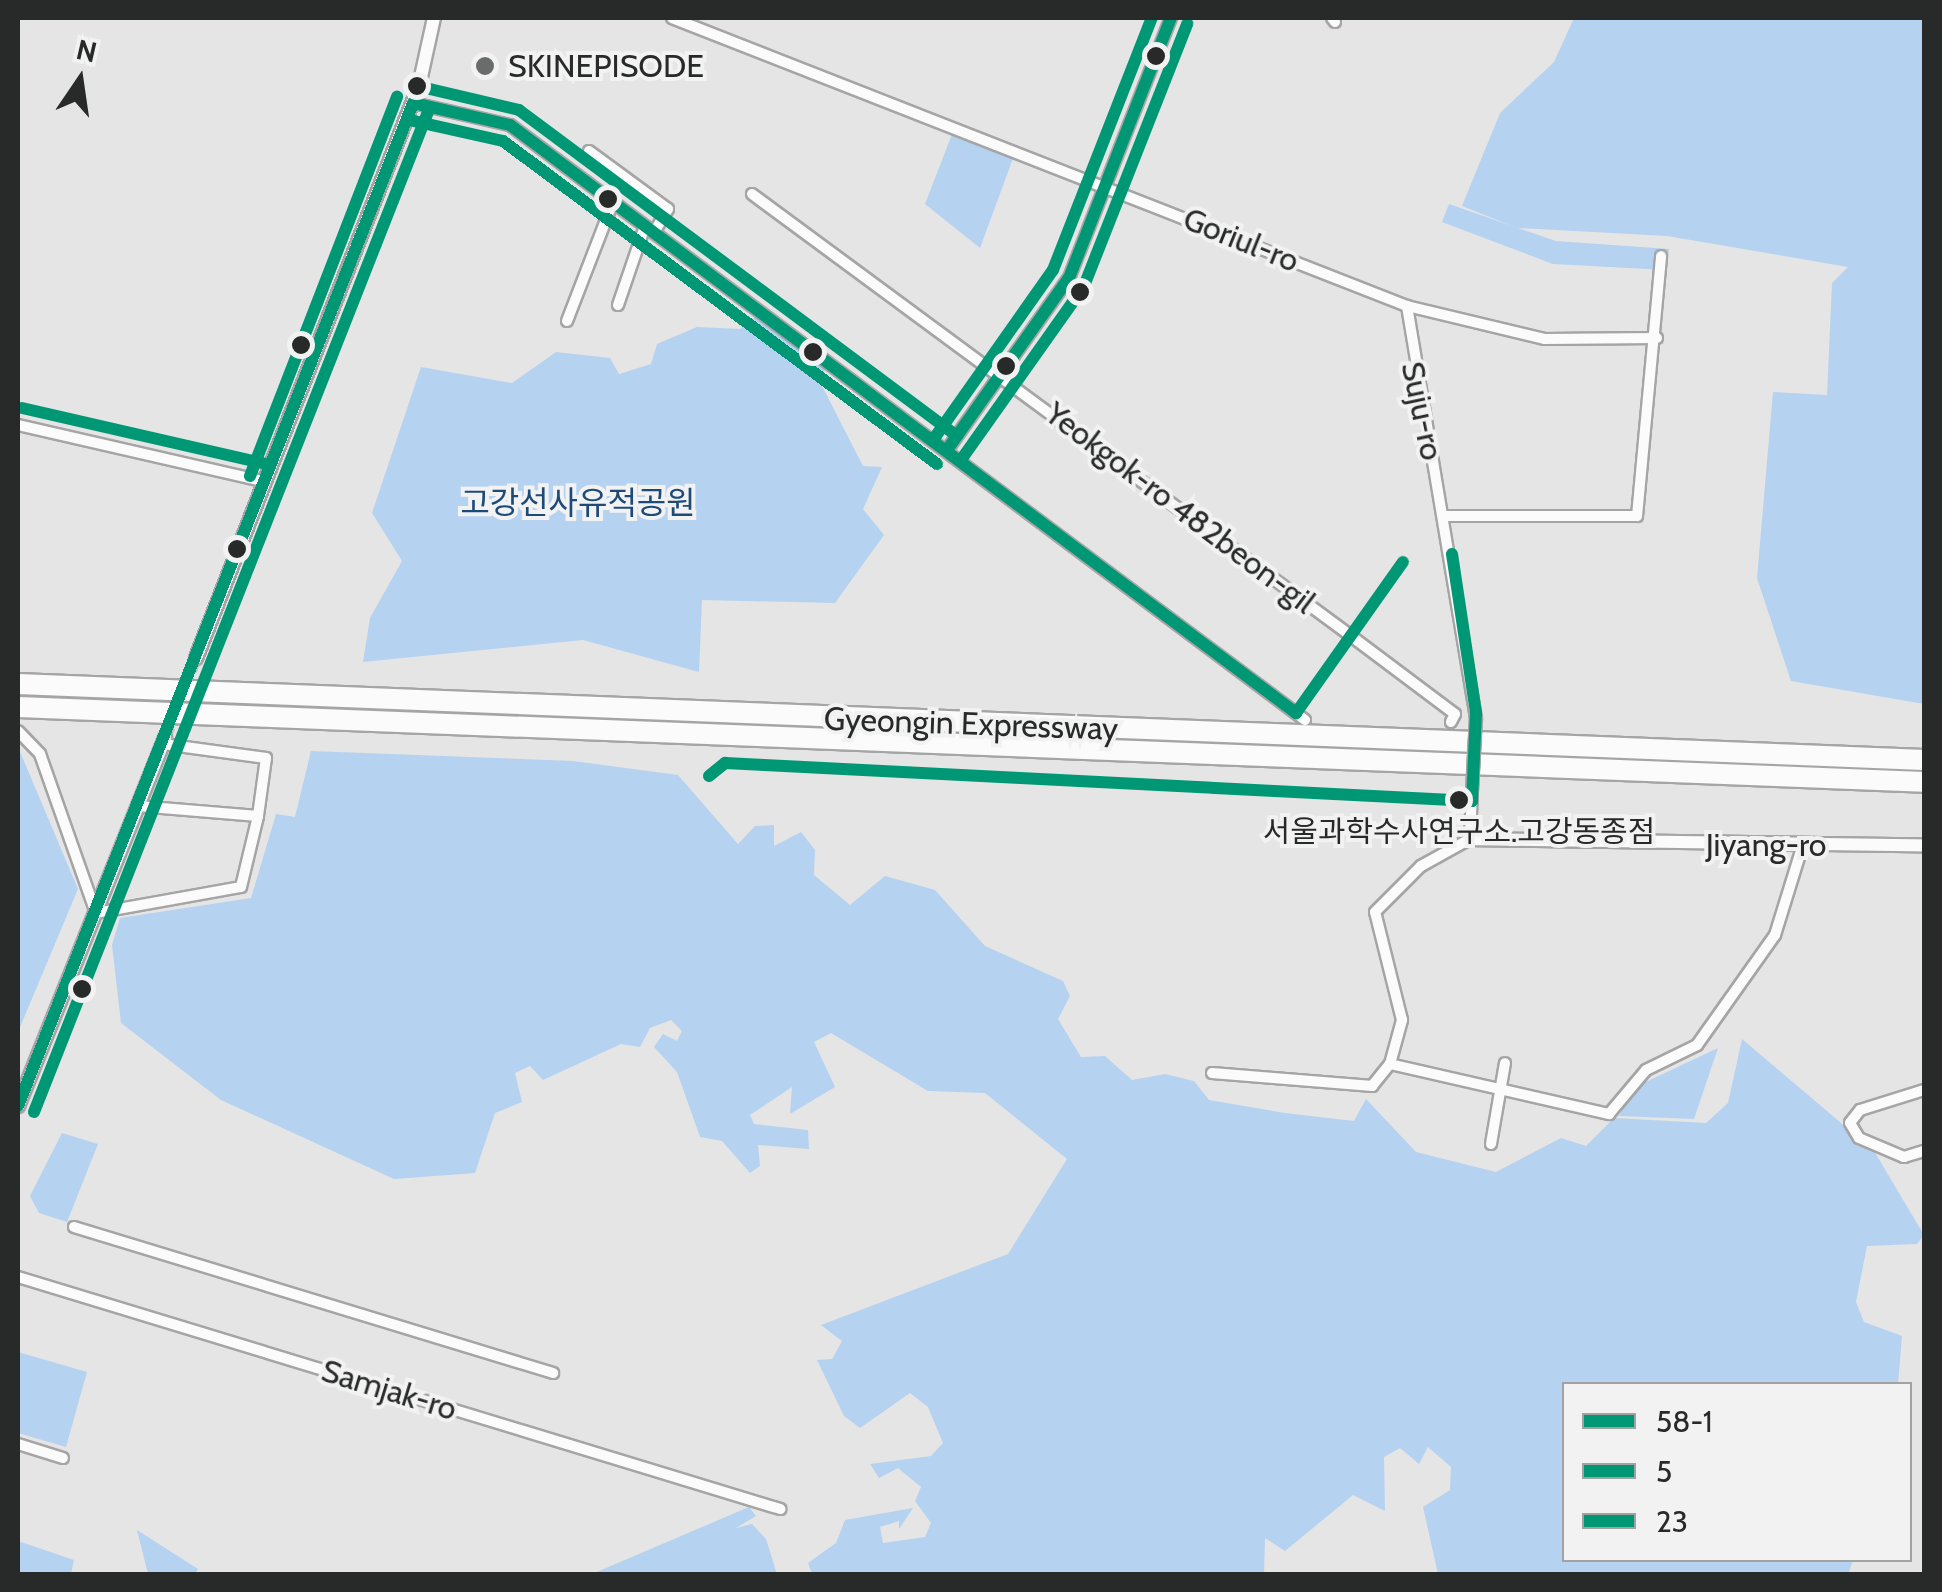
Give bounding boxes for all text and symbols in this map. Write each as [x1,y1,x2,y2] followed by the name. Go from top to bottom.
[30,30,130,130] north arrow
[73,32,100,70] text: N
[1146,46,1166,66] unlabelled marker
[508,47,704,85] place label: SKINEPISODE
[472,53,498,79] marker: SKINEPISODE
[407,76,427,96] unlabelled marker
[598,189,618,209] unlabelled marker
[1178,200,1304,280] street label: Goriul-ro
[1070,282,1090,302] unlabelled marker
[291,335,311,355] unlabelled marker
[803,342,823,362] unlabelled marker
[996,356,1016,376] unlabelled marker
[1393,358,1451,464] street label: Suju-ro
[1038,394,1322,622] street label: Yeokgok-ro 482beon-gil
[460,484,696,522] park label: 고강선사유적공원
[227,539,247,559] unlabelled marker
[823,700,1119,748] street label: Gyeongin Expressway
[1449,790,1469,810] marker: 서울과학수사연구소.고강동종점
[1263,814,1655,850] place label: 서울과학수사연구소.고강동종점
[1706,826,1826,864] street label: Jiyang-ro
[72,979,92,999] unlabelled marker
[317,1351,461,1429] street label: Samjak-ro
[1562,1382,1912,1562] legend
[1656,1403,1712,1440] text: 58-1
[1656,1453,1672,1490] text: 5
[1656,1503,1688,1540] text: 23

